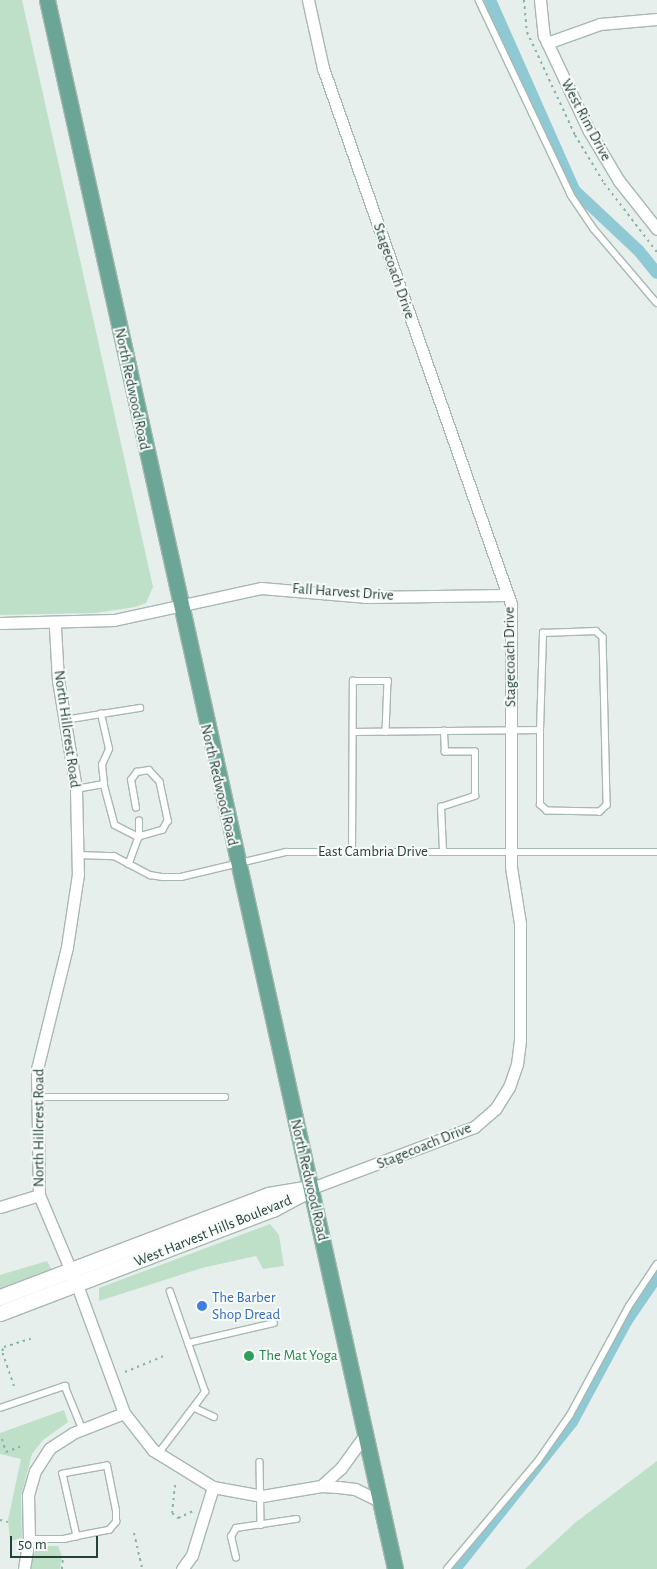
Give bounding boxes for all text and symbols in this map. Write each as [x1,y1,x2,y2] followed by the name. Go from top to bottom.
[557,76,615,164] street label: West Rim Drive
[369,221,419,321] street label: Stagecoach Drive
[110,326,154,452] street label: North Redwood Road
[292,579,394,605] street label: Fall Harvest Drive
[500,607,520,707] street label: Stagecoach Drive
[50,669,84,789] street label: North Hillcrest Road
[196,722,242,848] street label: North Redwood Road
[318,843,428,861] street label: East Cambria Drive
[30,1069,48,1187] street label: North Hillcrest Road
[286,1117,332,1243] street label: North Redwood Road
[374,1119,474,1173] street label: Stagecoach Drive
[132,1191,294,1271] street label: West Harvest Hills Boulevard
[212,1288,280,1323] place label: The Barber Shop Dread
[196,1300,208,1312] marker: The Barber Shop Dread
[259,1347,338,1365] place label: The Mat Yoga
[243,1350,255,1362] marker: The Mat Yoga
[12,1526,100,1558] scale bar
[18,1537,47,1552] text: 50 m

